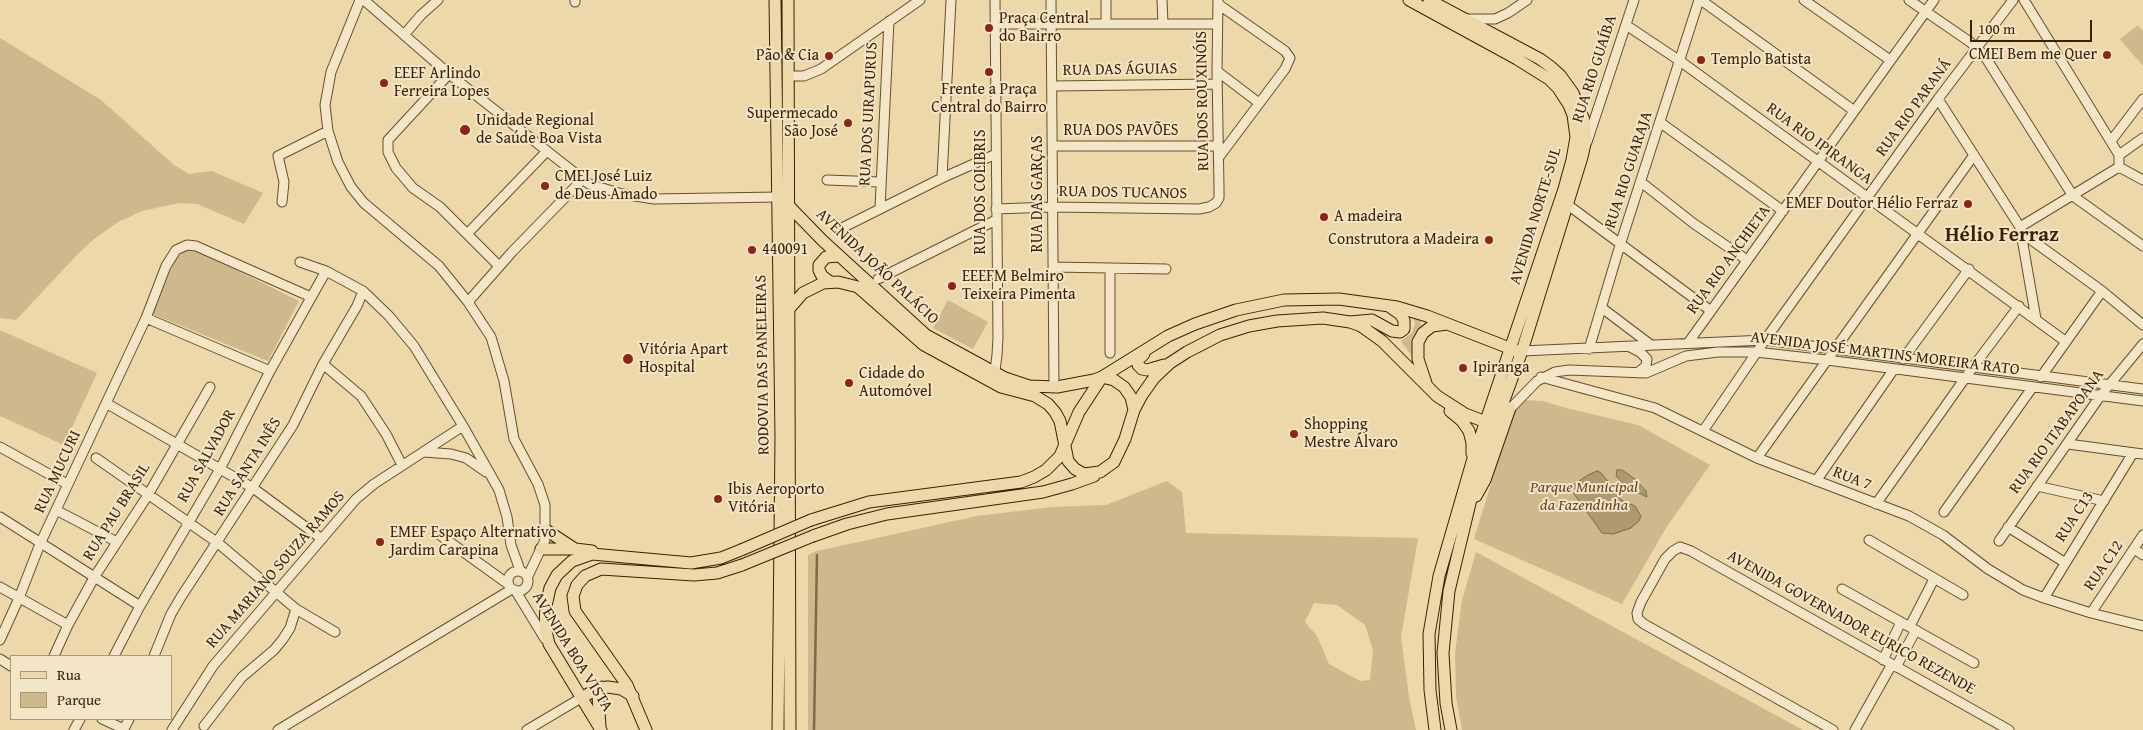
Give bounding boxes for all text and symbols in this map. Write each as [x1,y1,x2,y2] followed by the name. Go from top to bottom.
[999,9,1089,47] place label: Praça Central do Bairro
[1973,10,2096,42] scale bar
[1569,13,1621,125] street label: RUA RIO GUAÍBA
[1978,18,2015,39] text: 100 m
[983,22,995,34] marker: Praça Central do Bairro
[1192,31,1214,171] street label: RUA DOS ROUXINÓIS
[856,42,882,186] street label: RUA DOS UIRAPURUS
[1969,45,2097,65] place label: CMEI Bem me Quer
[756,46,819,66] place label: Pão & Cia
[2101,49,2113,61] marker: CMEI Bem me Quer
[823,50,835,62] marker: Pão & Cia
[1711,50,1811,70] place label: Templo Batista
[1695,54,1707,66] marker: Templo Batista
[1872,55,1956,161] street label: RUA RIO PARANÁ
[1063,59,1177,81] street label: RUA DAS ÁGUIAS
[394,64,490,102] place label: EEEF Arlindo Ferreira Lopes
[983,66,995,78] marker: Frente a Praça Central do Bairro
[378,77,390,89] marker: EEEF Arlindo Ferreira Lopes
[931,80,1047,118] place label: Frente a Praça Central do Bairro
[1762,99,1876,189] street label: RUA RIO IPIRANGA
[747,104,838,142] place label: Supermecado São José
[1601,109,1657,231] street label: RUA RIO GUARAJA
[476,111,602,149] place label: Unidade Regional de Saúde Boa Vista
[842,117,854,129] marker: Supermecado São José
[1063,121,1179,141] street label: RUA DOS PAVÕES
[458,123,472,137] marker: Unidade Regional de Saúde Boa Vista
[971,129,991,255] street label: RUA DOS COLIBRIS
[1028,135,1048,253] street label: RUA DAS GARÇAS
[1506,145,1566,287] street label: AVENIDA NORTE-SUL
[555,167,657,205] place label: CMEI José Luiz de Deus Amado
[539,180,551,192] marker: CMEI José Luiz de Deus Amado
[1059,182,1187,204] street label: RUA DOS TUCANOS
[1786,194,1958,214] place label: EMEF Doutor Hélio Ferraz
[1962,198,1974,210] marker: EMEF Doutor Hélio Ferraz
[1683,202,1775,318] street label: RUA RIO ANCHIETA
[812,205,942,329] street label: AVENIDA JOÃO PALÁCIO
[1334,207,1402,227] place label: A madeira
[1318,211,1330,223] marker: A madeira
[1945,223,2059,249] district label: Hélio Ferraz
[1328,230,1479,250] place label: Construtora a Madeira
[1483,234,1495,246] marker: Construtora a Madeira
[762,240,808,260] place label: 440091
[746,244,758,256] marker: 440091
[962,267,1076,305] place label: EEEFM Belmiro Teixeira Pimenta
[752,275,774,455] street label: RODOVIA DAS PANELEIRAS
[946,280,958,292] marker: EEEFM Belmiro Teixeira Pimenta
[1749,328,2021,380] street label: AVENIDA JOSÉ MARTINS MOREIRA RATO
[639,340,728,378] place label: Vitória Apart Hospital
[621,352,635,366] marker: Vitória Apart Hospital
[1473,358,1530,378] place label: Ipiranga
[1457,362,1469,374] marker: Ipiranga
[859,364,932,402] place label: Cidade do Automóvel
[2006,366,2108,498] street label: RUA RIO ITABAPOANA
[843,377,855,389] marker: Cidade do Automóvel
[174,406,240,506] street label: RUA SALVADOR
[210,414,286,520] street label: RUA SANTA INÊS
[1304,415,1398,453] place label: Shopping Mestre Álvaro
[30,428,86,516] street label: RUA MUCURI
[1288,428,1300,440] marker: Shopping Mestre Álvaro
[79,460,155,564] street label: RUA PAU BRASIL
[1830,463,1874,495] street label: RUA 7
[1530,478,1638,516] park label: Parque Municipal da Fazendinha
[728,480,824,518] place label: Ibis Aeroporto Vitória
[203,488,349,652] street label: RUA MARIANO SOUZA RAMOS
[2052,488,2098,546] street label: RUA C13
[712,493,724,505] marker: Ibis Aeroporto Vitória
[390,523,556,561] place label: EMEF Espaço Alternativo Jardim Carapina
[374,536,386,548] marker: EMEF Espaço Alternativo Jardim Carapina
[2080,537,2128,595] street label: RUA C12
[1724,547,1978,699] street label: AVENIDA GOVERNADOR EURICO REZENDE
[527,589,617,715] street label: AVENIDA BOA VISTA
[10,655,172,720] legend
[57,664,81,685] text: Rua
[57,689,101,710] text: Parque

